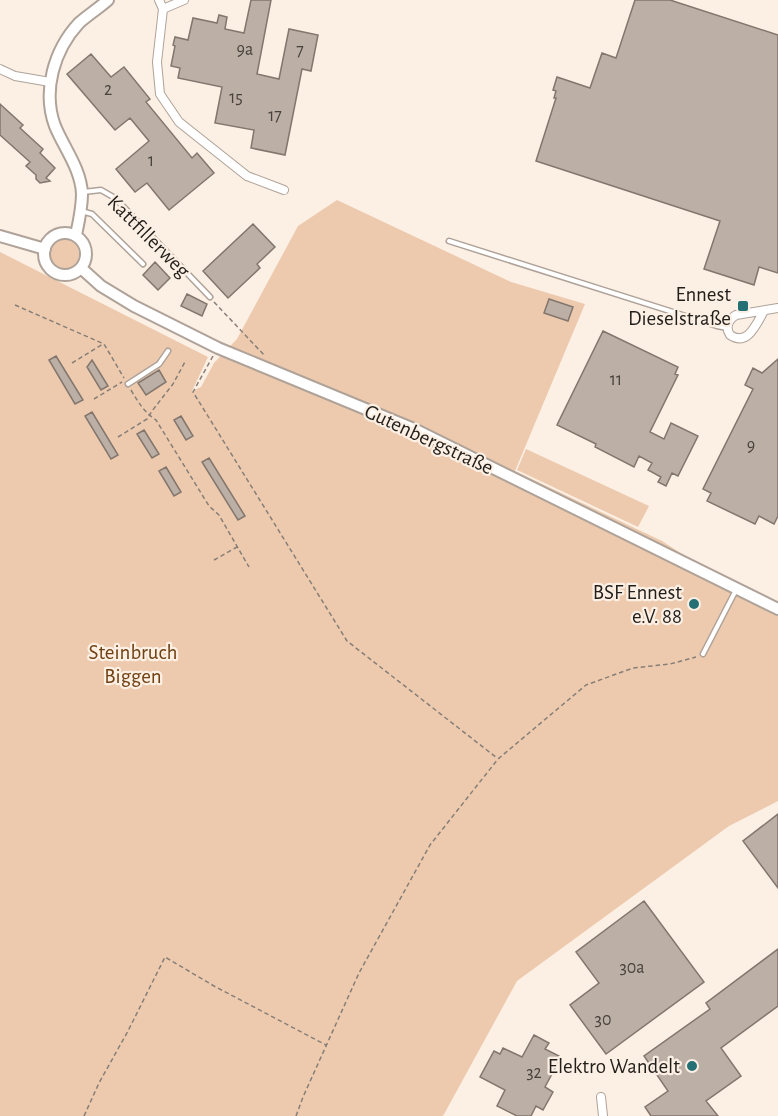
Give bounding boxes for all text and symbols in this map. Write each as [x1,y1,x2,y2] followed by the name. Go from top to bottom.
[237,41,253,59] house number: 9a
[296,42,304,60] house number: 7
[104,81,112,99] house number: 2
[229,89,243,107] house number: 15
[268,107,282,125] house number: 17
[148,152,154,170] house number: 1
[104,191,194,282] street label: Kattfillerweg
[628,284,731,329] place label: Ennest Dieselstraße
[736,299,750,313] marker: Ennest Dieselstraße
[610,371,622,389] house number: 11
[361,400,496,478] street label: Gutenbergstraße
[747,437,755,455] house number: 9
[593,582,682,627] place label: BSF Ennest e.V. 88
[687,597,701,611] marker: BSF Ennest e.V. 88
[89,642,177,687] park label: Steinbruch Biggen
[619,959,645,977] house number: 30a
[595,1011,611,1029] house number: 30
[548,1056,680,1077] place label: Elektro Wandelt
[685,1059,699,1073] marker: Elektro Wandelt
[526,1064,542,1082] house number: 32

